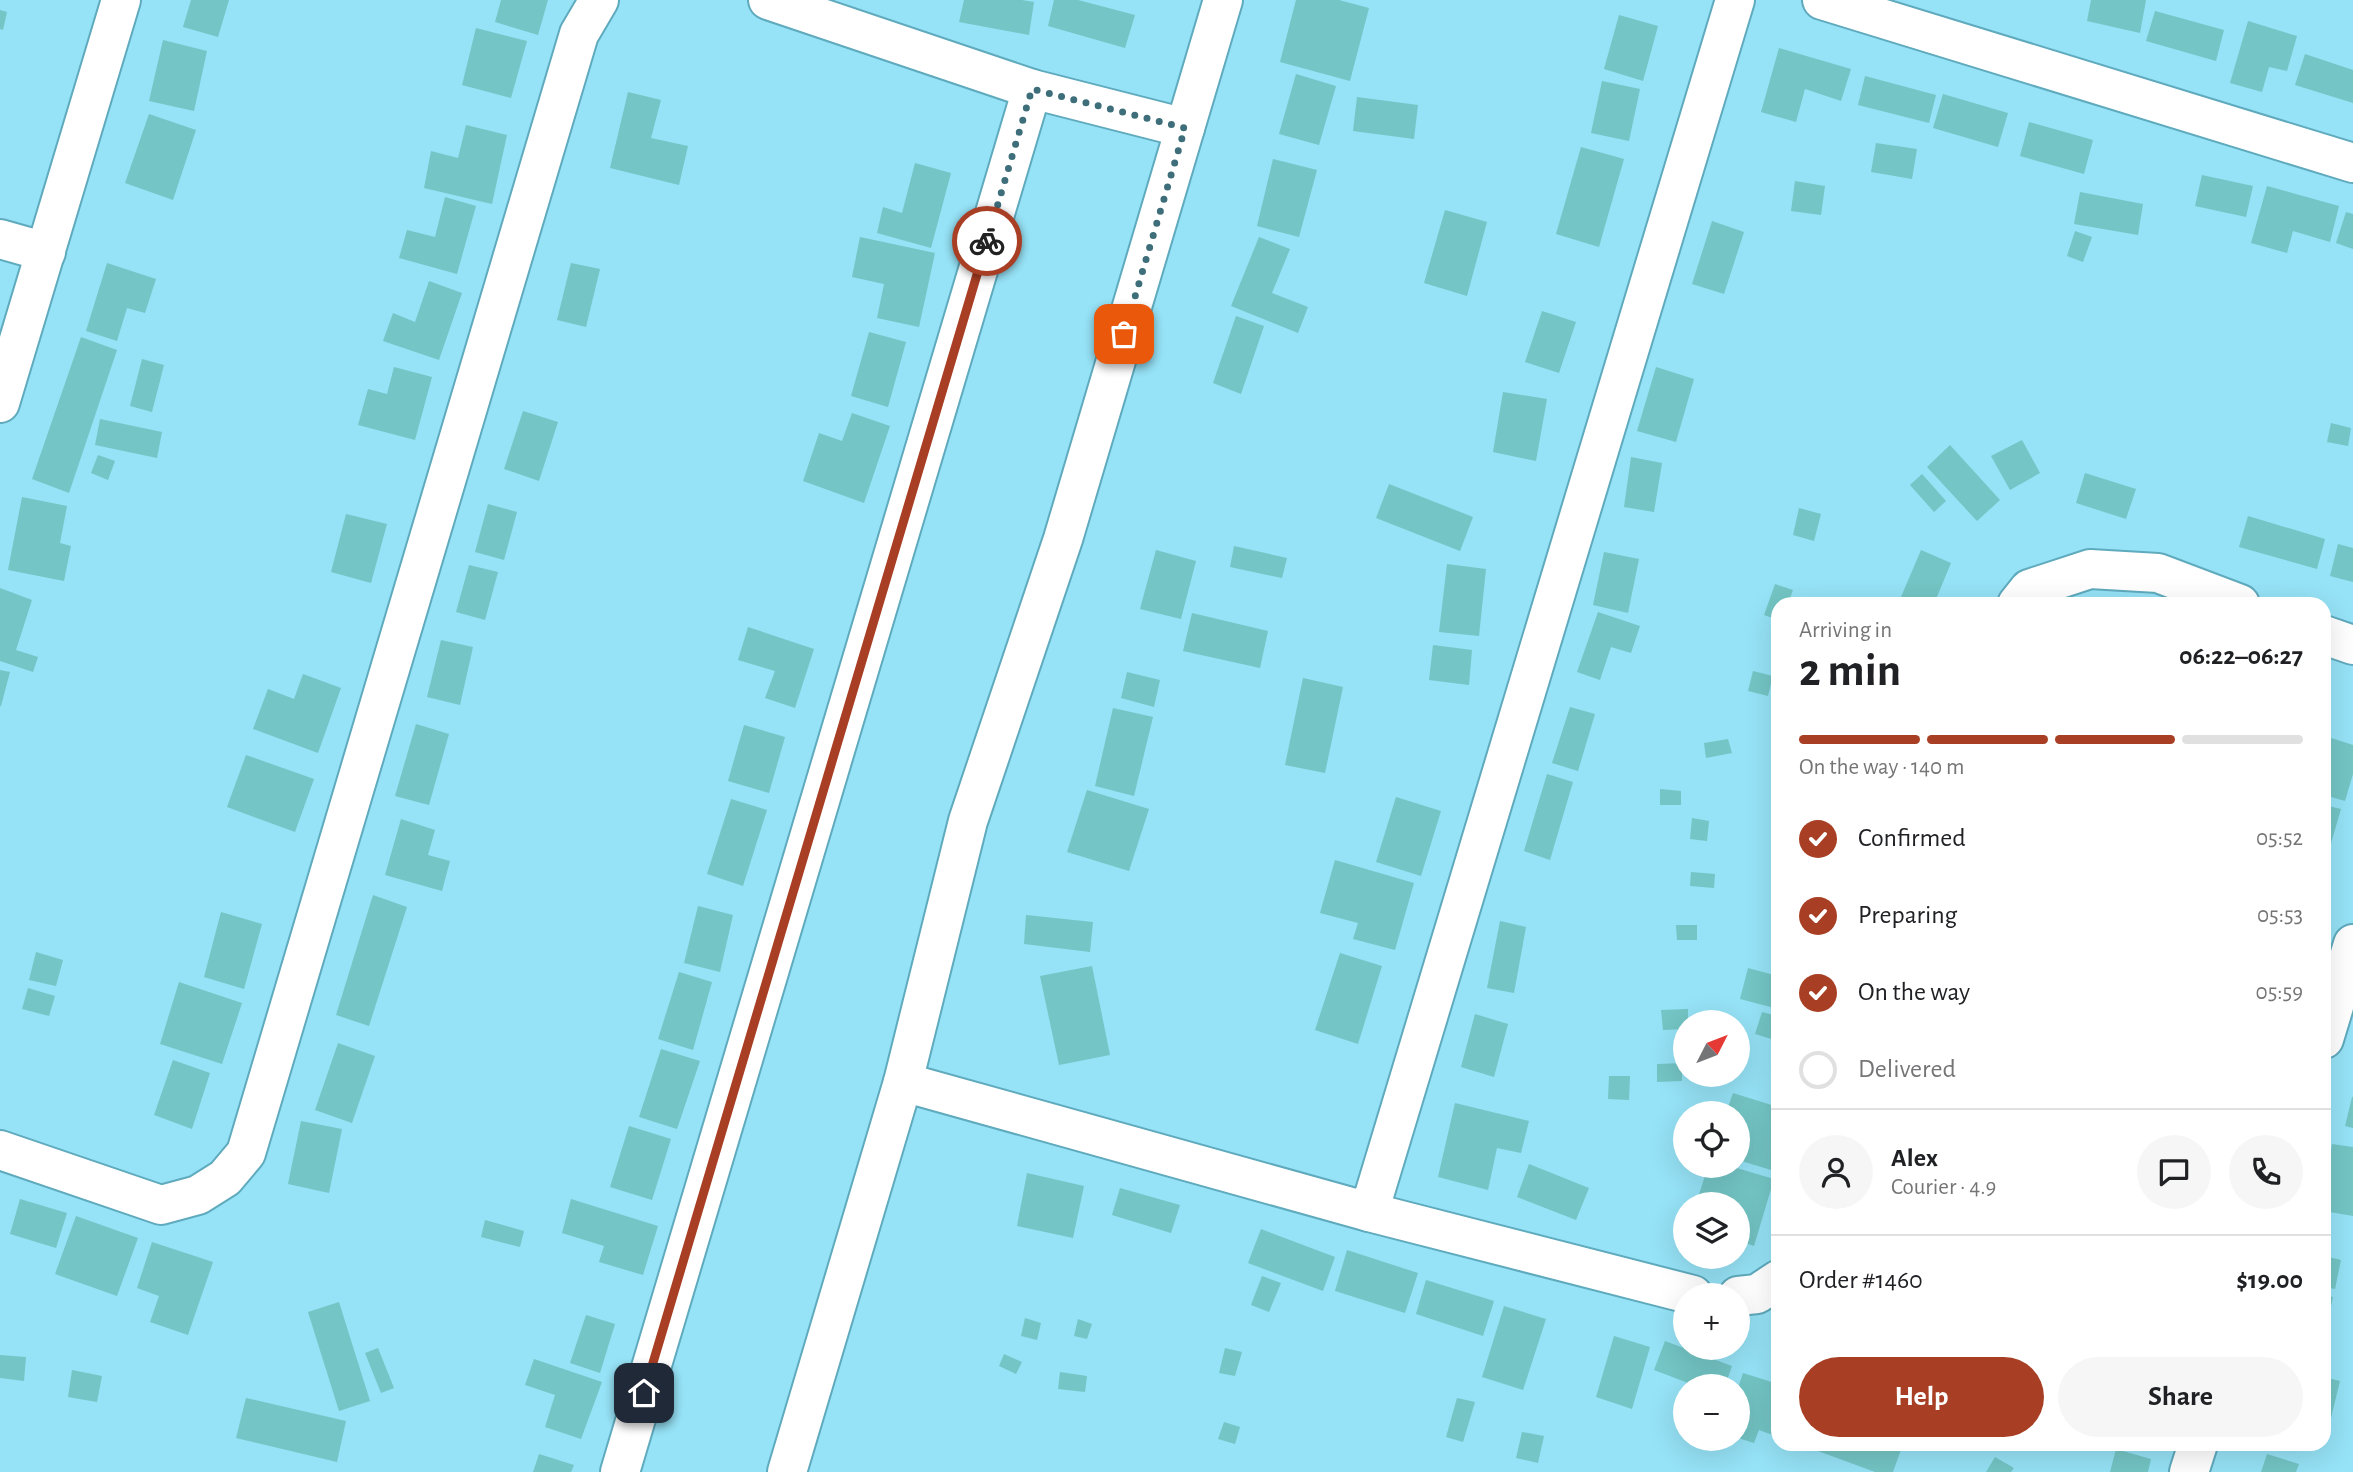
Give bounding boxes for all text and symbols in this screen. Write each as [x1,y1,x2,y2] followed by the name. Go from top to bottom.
[952,206,1022,276] courier
[968,222,1006,260] icon: bike
[1094,304,1154,364] pin
[1105,315,1143,353] icon: bag
[1799,619,1892,642] text: Arriving in
[2179,643,2303,669] text: 06:22–06:27
[1799,648,1901,694] text: 2 min
[1799,756,1964,779] text: On the way · 140 m
[1799,820,1837,858] icon: check
[1858,825,1966,851] text: Confirmed
[2256,827,2303,850] text: 05:52
[1799,897,1837,935] icon: check
[1858,902,1957,928] text: Preparing
[2257,904,2303,927] text: 05:53
[1799,974,1837,1012] icon: check
[1858,979,1970,1005] text: On the way
[2256,981,2303,1004] text: 05:59
[1673,1010,1750,1087] north arrow
[1673,1010,1750,1451] map controls
[1858,1056,1956,1082] text: Delivered
[1673,1101,1750,1178] button: locate
[1799,1135,1873,1209] button: person
[2137,1135,2211,1209] button: chat
[2229,1135,2303,1209] button: phone
[1891,1145,1938,1171] text: Alex
[1891,1176,1996,1199] text: Courier · 4.9
[1673,1192,1750,1269] button: layers
[1799,1267,1923,1293] text: Order #1460
[2236,1267,2303,1293] text: $19.00
[1673,1283,1750,1360] button: +
[1799,1357,2044,1437] button: Help
[2058,1357,2303,1437] button: Share
[614,1363,674,1423] pin
[625,1374,663,1412] icon: home
[1673,1374,1750,1451] button: −

